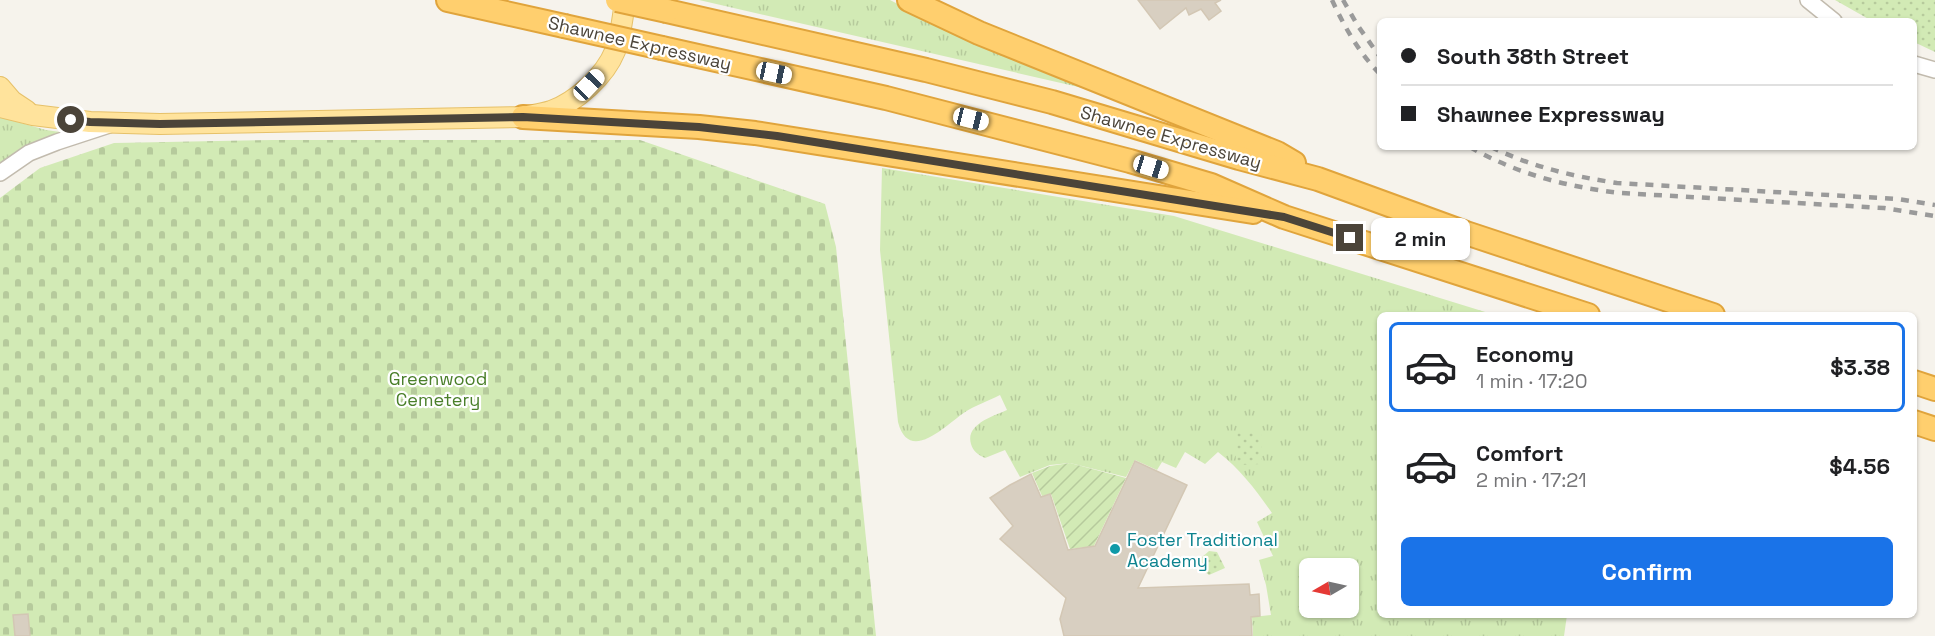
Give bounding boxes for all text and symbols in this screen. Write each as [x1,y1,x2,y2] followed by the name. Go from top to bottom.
[546,11,734,75] street label: Shawnee Expressway
[1437,42,1629,70] text: South 38th Street
[755,60,793,86] car
[570,66,608,104] car
[1078,100,1264,174] street label: Shawnee Expressway
[1437,100,1665,128] text: Shawnee Expressway
[57,106,84,133] route start
[951,106,991,132] car
[1131,153,1171,181] car
[1371,217,1470,259] callout: 2 min
[1336,224,1363,251] route end
[1395,226,1446,252] text: 2 min
[1404,340,1458,394] icon: car
[1476,340,1574,368] text: Economy
[1830,353,1890,381] text: $3.38
[389,367,487,411] park label: Greenwood Cemetery
[1476,368,1587,394] text: 1 min · 17:20
[1404,439,1458,493] icon: car
[1476,439,1564,467] text: Comfort
[1829,452,1890,480] text: $4.56
[1476,467,1587,493] text: 2 min · 17:21
[1127,528,1278,572] place label: Foster Traditional Academy
[1401,537,1893,606] button: Confirm
[1108,542,1122,556] marker: Foster Traditional Academy
[1299,558,1359,618] north arrow
[1299,558,1359,618] map controls

